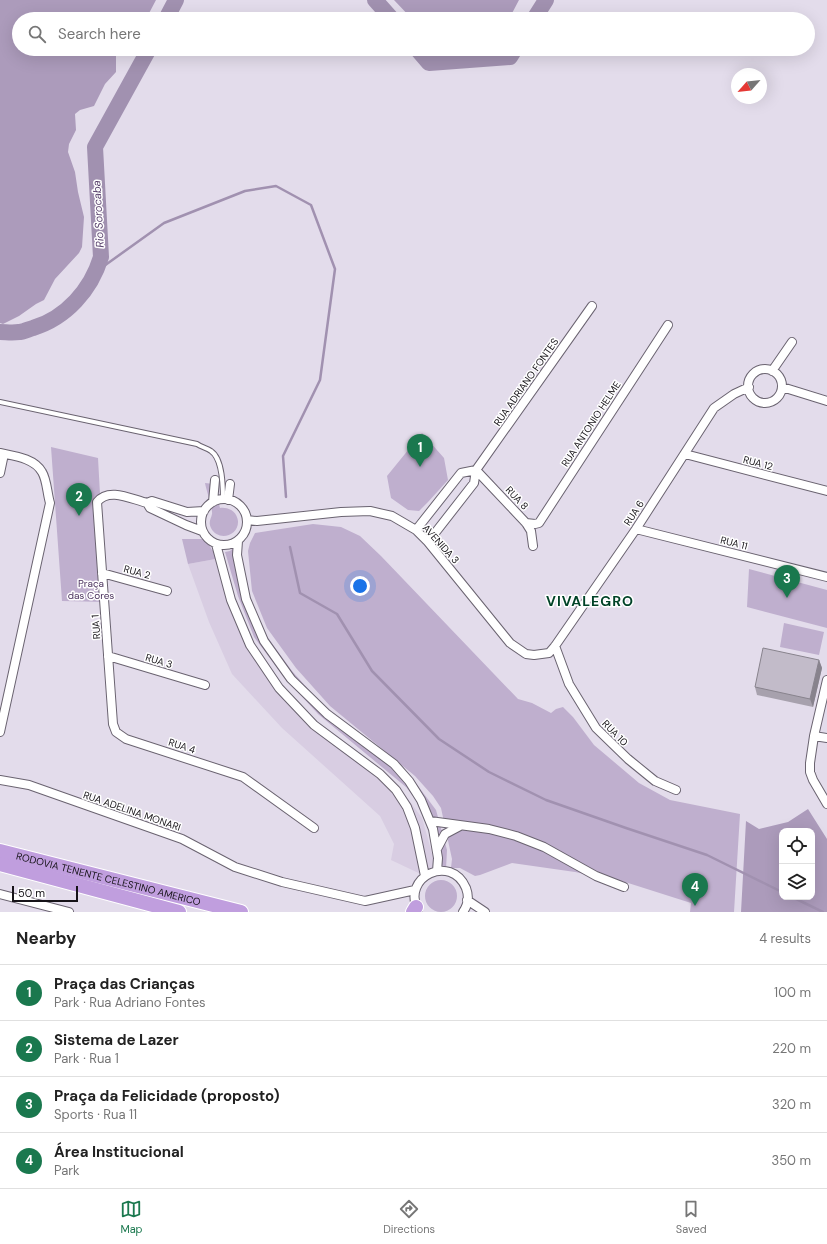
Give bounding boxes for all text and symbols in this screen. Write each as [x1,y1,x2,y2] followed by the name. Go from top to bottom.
[12,12,815,56] search box
[26,23,48,45] icon: search
[58,24,141,44] text: Search here
[731,68,767,104] north arrow
[89,180,107,248] water label: Rio Sorocaba
[491,335,561,428] street label: RUA ADRIANO FONTES
[558,378,624,469] street label: RUA ANTONIO HELME
[407,434,433,467] pin: 1
[742,453,775,473] street label: RUA 12
[66,483,92,516] pin: 2
[503,483,531,513] street label: RUA 8
[621,498,647,528] street label: RUA 6
[420,521,462,567] street label: AVENIDA 3
[719,533,749,553] street label: RUA 11
[122,562,152,582] street label: RUA 2
[774,565,800,598] pin: 3
[350,576,370,596] your location
[68,577,114,602] park label: Praça das Cores
[546,592,634,610] district label: VIVALEGRO
[89,614,103,640] street label: RUA 1
[144,651,174,671] street label: RUA 3
[599,717,631,749] street label: RUA 10
[167,736,197,756] street label: RUA 4
[81,788,183,834] street label: RUA ADELINA MONARI
[779,828,815,900] map controls
[779,828,815,864] button: locate
[15,849,202,908] street label: RODOVIA TENENTE CELESTINO AMERICO
[779,864,815,900] button: layers
[682,873,708,906] pin: 4
[12,884,78,903] scale bar
[18,886,45,900] text: 50 m
[16,927,76,949] text: Nearby
[759,930,811,947] text: 4 results
[54,974,195,994] text: Praça das Crianças
[27,984,31,1001] text: 1
[774,984,811,1001] text: 100 m
[54,994,206,1011] text: Park · Rua Adriano Fontes
[54,1030,179,1050] text: Sistema de Lazer
[25,1040,33,1057] text: 2
[772,1040,811,1057] text: 220 m
[54,1050,119,1067] text: Park · Rua 1
[54,1086,280,1106] text: Praça da Felicidade (proposto)
[25,1096,33,1113] text: 3
[772,1096,811,1113] text: 320 m
[54,1106,137,1123] text: Sports · Rua 11
[54,1142,184,1162] text: Área Institucional
[25,1152,33,1169] text: 4
[771,1152,811,1169] text: 350 m
[54,1162,80,1179] text: Park
[120,1198,143,1236] tab: Map
[383,1198,435,1236] tab: Directions
[676,1198,707,1236] tab: Saved

